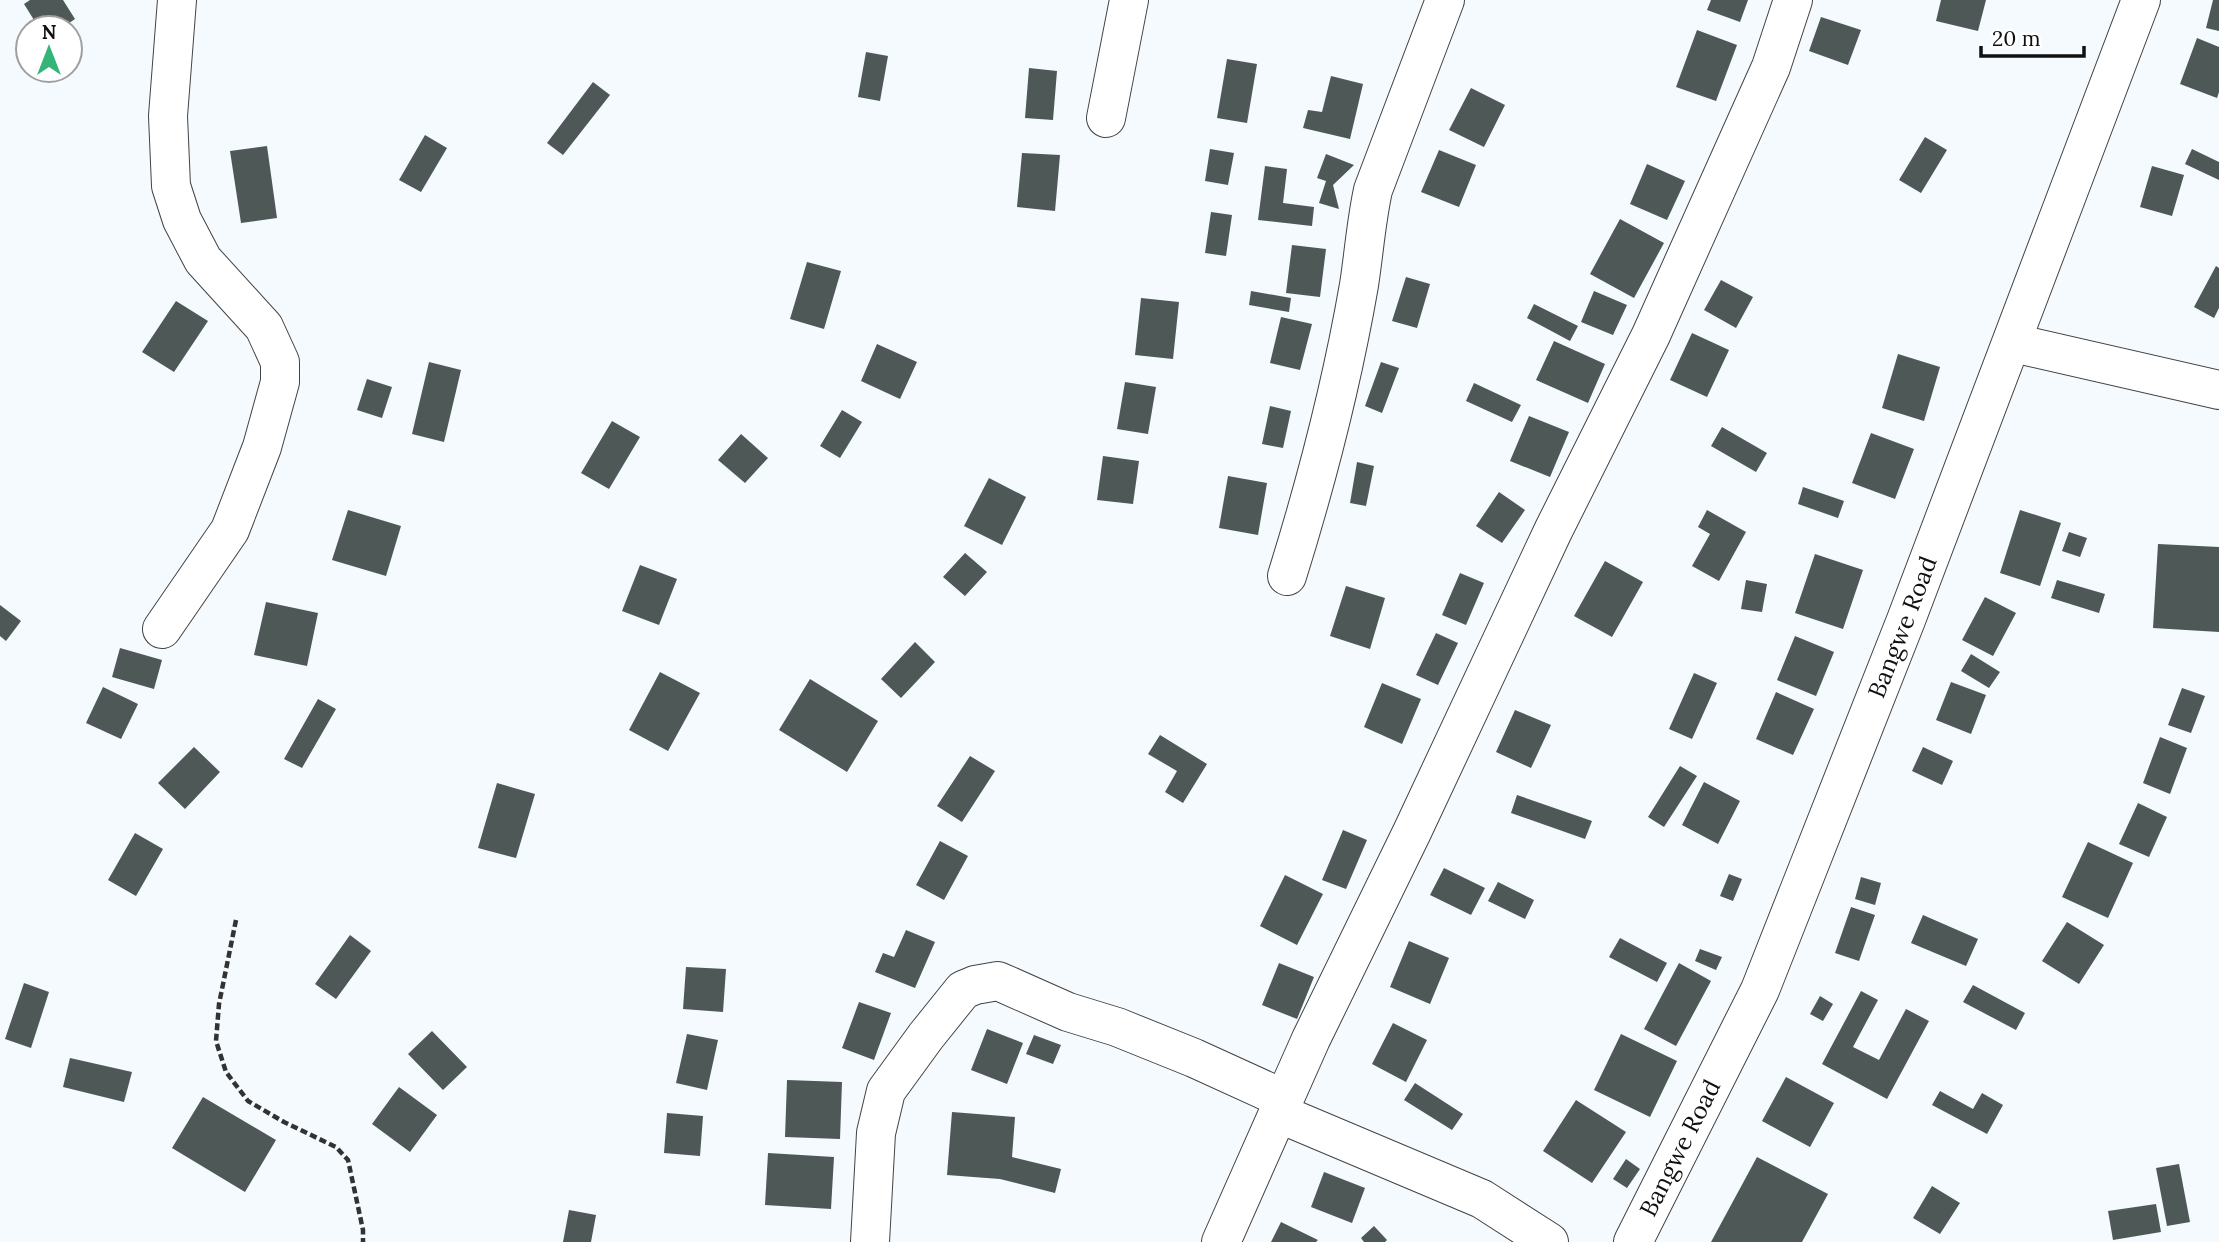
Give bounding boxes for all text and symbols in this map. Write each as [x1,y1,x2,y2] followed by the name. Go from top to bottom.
[14,14,84,84] north arrow
[1981,14,2084,58] scale bar
[42,20,57,44] text: N
[1992,25,2041,52] text: 20 m
[1861,552,1944,702] street label: Bangwe Road
[1632,1074,1727,1222] street label: Bangwe Road

